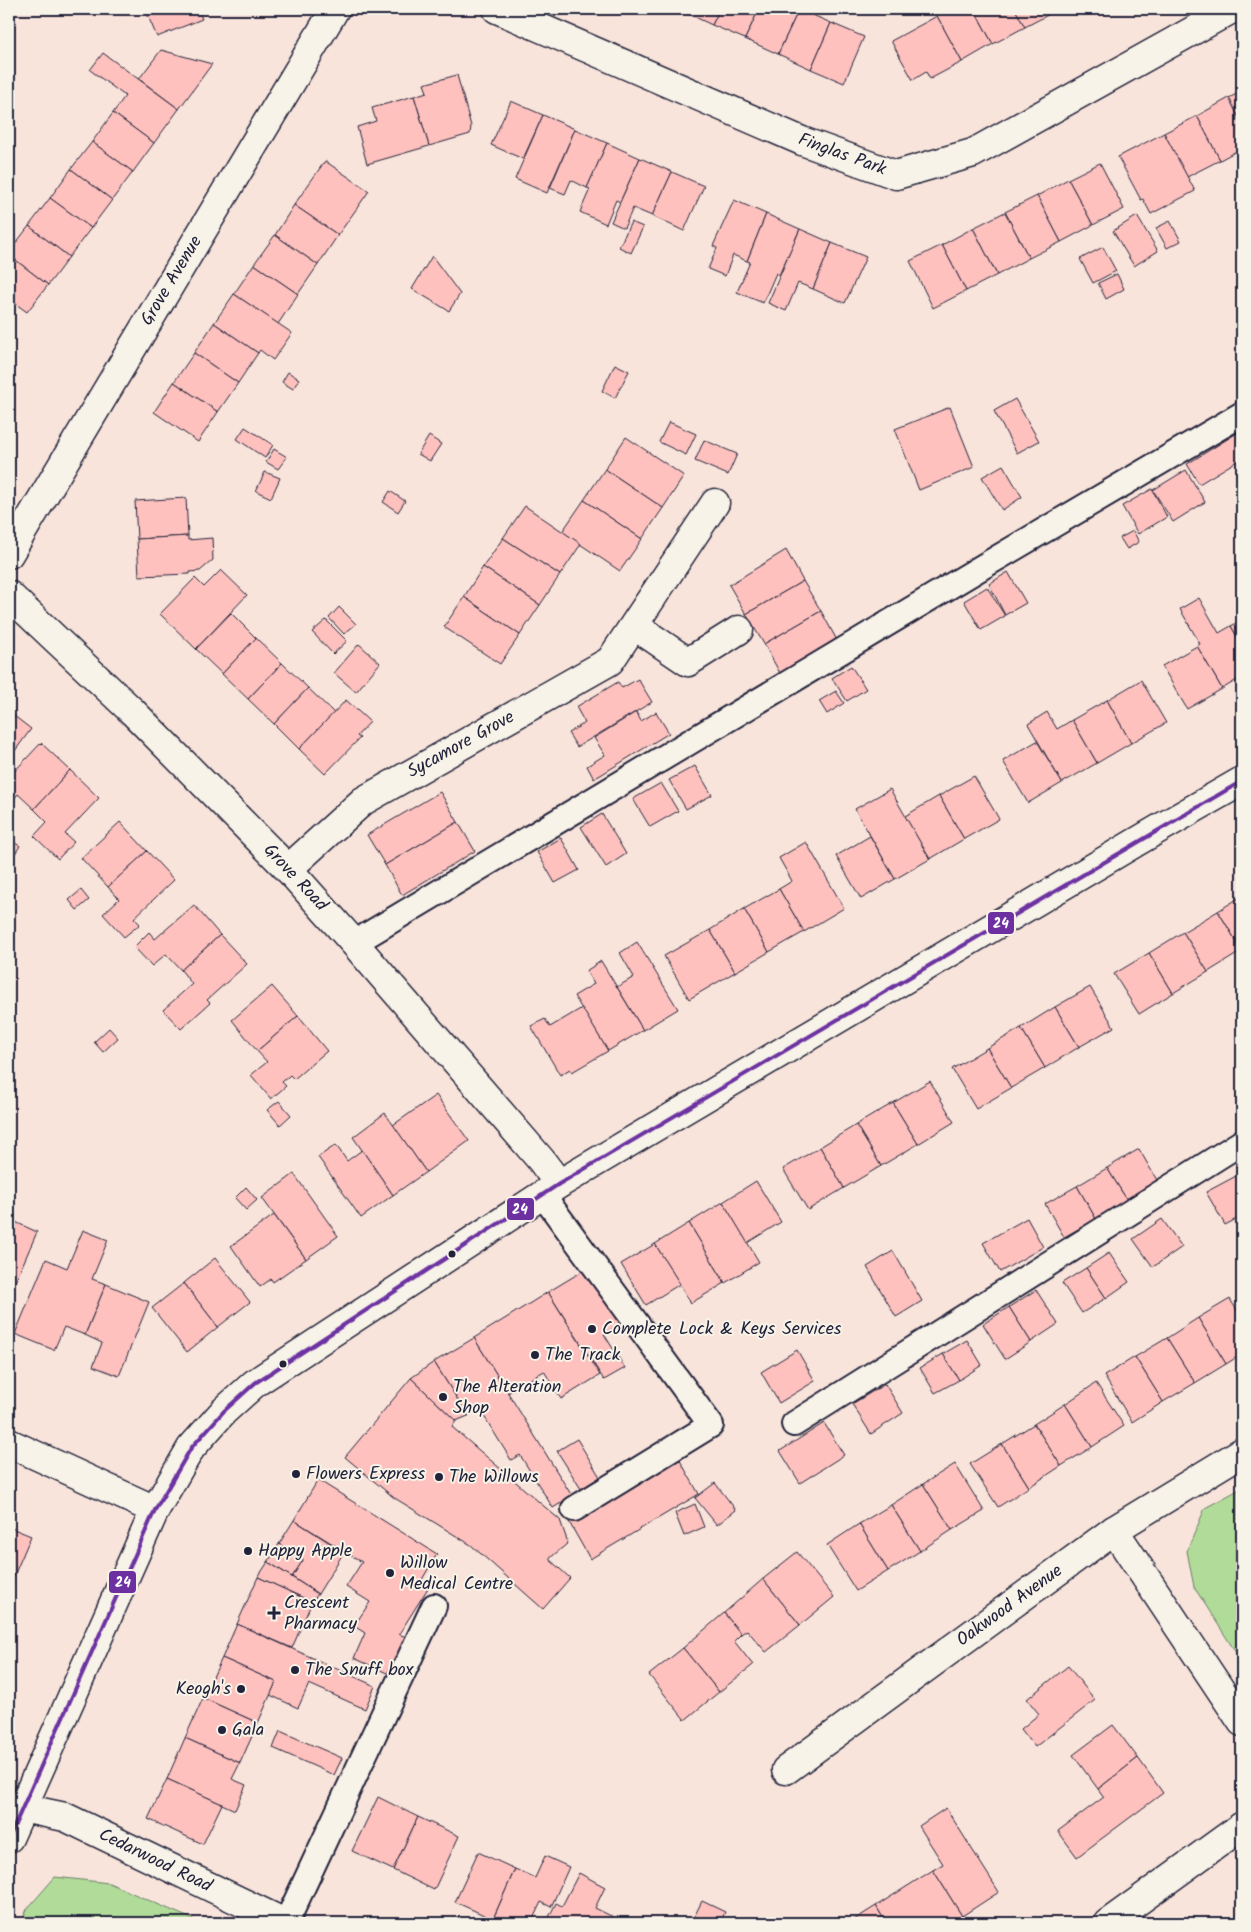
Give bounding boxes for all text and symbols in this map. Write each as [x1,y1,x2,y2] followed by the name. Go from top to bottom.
[794,126,891,185] street label: Finglas Park
[134,230,210,332] street label: Grove Avenue
[402,703,520,787] street label: Sycamore Grove
[256,837,335,919] street label: Grove Road
[987,911,1015,935] line badge: 24
[993,913,1009,935] text: 24
[506,1197,535,1221] line badge: 24
[512,1199,528,1221] text: 24
[447,1249,457,1259] unlabelled marker
[602,1315,842,1344] place label: Complete Lock & Keys Services
[586,1323,598,1335] marker: Complete Lock & Keys Services
[545,1341,621,1370] place label: The Track
[529,1349,541,1361] marker: The Track
[278,1359,288,1369] unlabelled marker
[453,1373,561,1423] place label: The Alteration Shop
[437,1391,449,1403] marker: The Alteration Shop
[306,1460,426,1489] place label: Flowers Express
[449,1463,539,1492] place label: The Willows
[290,1468,302,1480] marker: Flowers Express
[433,1471,445,1483] marker: The Willows
[258,1537,352,1566] place label: Happy Apple
[242,1545,254,1557] marker: Happy Apple
[400,1549,513,1599] place label: Willow Medical Centre
[951,1557,1069,1655] street label: Oakwood Avenue
[384,1567,396,1579] marker: Willow Medical Centre
[108,1570,137,1594] line badge: 24
[115,1572,131,1594] text: 24
[284,1589,358,1639] place label: Crescent Pharmacy
[268,1607,280,1619] marker: Crescent Pharmacy
[305,1656,414,1685] place label: The Snuff box
[289,1664,301,1676] marker: The Snuff box
[176,1675,231,1704] place label: Keogh's
[235,1683,247,1695] marker: Keogh's
[232,1716,264,1745] place label: Gala
[216,1724,228,1736] marker: Gala
[93,1821,218,1901] street label: Cedarwood Road

